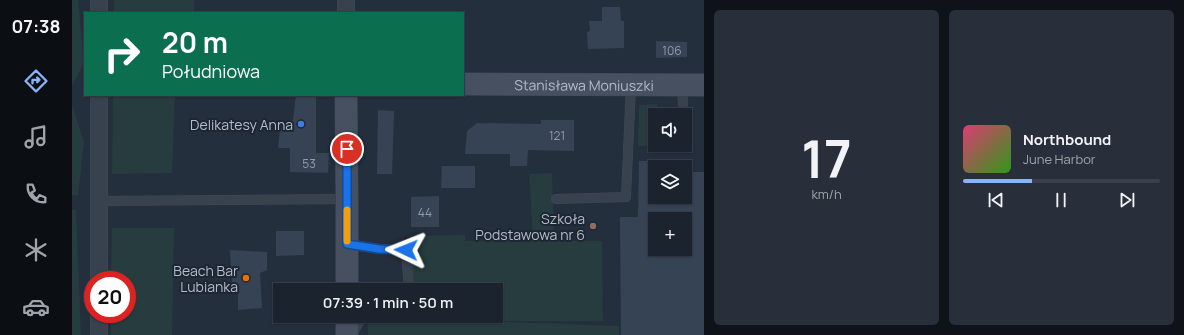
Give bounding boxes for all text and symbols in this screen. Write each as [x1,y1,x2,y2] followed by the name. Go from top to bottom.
[11,14,61,38] text: 07:38
[162,23,228,61] text: 20 m
[96,28,148,80] icon: right
[662,42,682,59] house number: 106
[162,59,260,83] text: Południowa
[22,67,50,95] icon: directions
[514,75,654,94] street label: Stanisława Moniuszki
[648,108,692,256] map controls
[648,108,692,152] button: sound
[190,115,293,134] place label: Delikatesy Anna
[296,119,306,129] marker: Delikatesy Anna
[22,123,50,151] icon: music
[801,123,852,194] text: 17
[549,127,565,144] house number: 121
[1023,129,1111,150] text: Northbound
[330,132,364,166] pin
[336,138,358,160] icon: arrive
[1023,150,1096,168] text: June Harbor
[302,155,316,172] house number: 53
[648,160,692,204] button: layers
[22,180,50,208] icon: phone
[811,185,842,203] text: km/h
[985,189,1007,211] icon: previous
[1050,189,1072,211] icon: pause
[1116,189,1138,211] icon: next
[418,204,432,221] house number: 44
[475,209,585,244] place label: Szkoła Podstawowa nr 6
[648,212,692,256] button: +
[588,221,598,231] marker: Szkoła Podstawowa nr 6
[385,229,427,271] position arrow
[22,236,50,264] icon: climate
[173,261,238,296] place label: Beach Bar Lubianka
[84,271,136,323] speed limit sign: 20
[241,273,251,283] marker: Beach Bar Lubianka
[323,292,453,313] text: 07:39 · 1 min · 50 m
[22,293,50,321] icon: car

